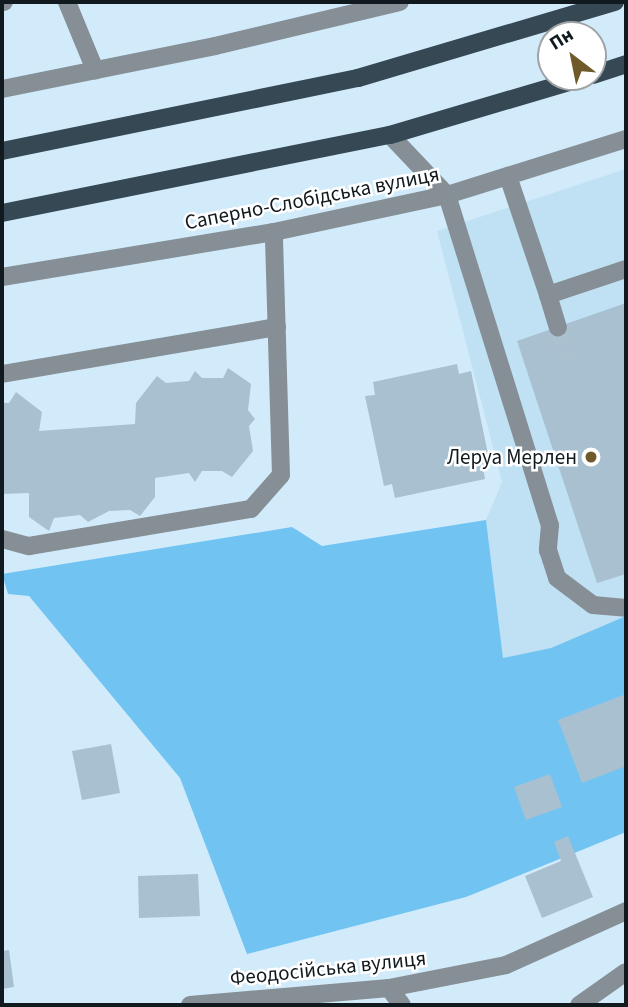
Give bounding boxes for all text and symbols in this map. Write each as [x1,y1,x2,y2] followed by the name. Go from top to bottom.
[537,21,607,91] north arrow
[544,22,579,57] text: Пн
[182,161,442,235] street label: Саперно-Слобідська вулиця
[447,444,577,470] place label: Леруа Мерлен
[583,449,599,465] marker: Леруа Мерлен
[229,945,427,991] street label: Феодосійська вулиця

